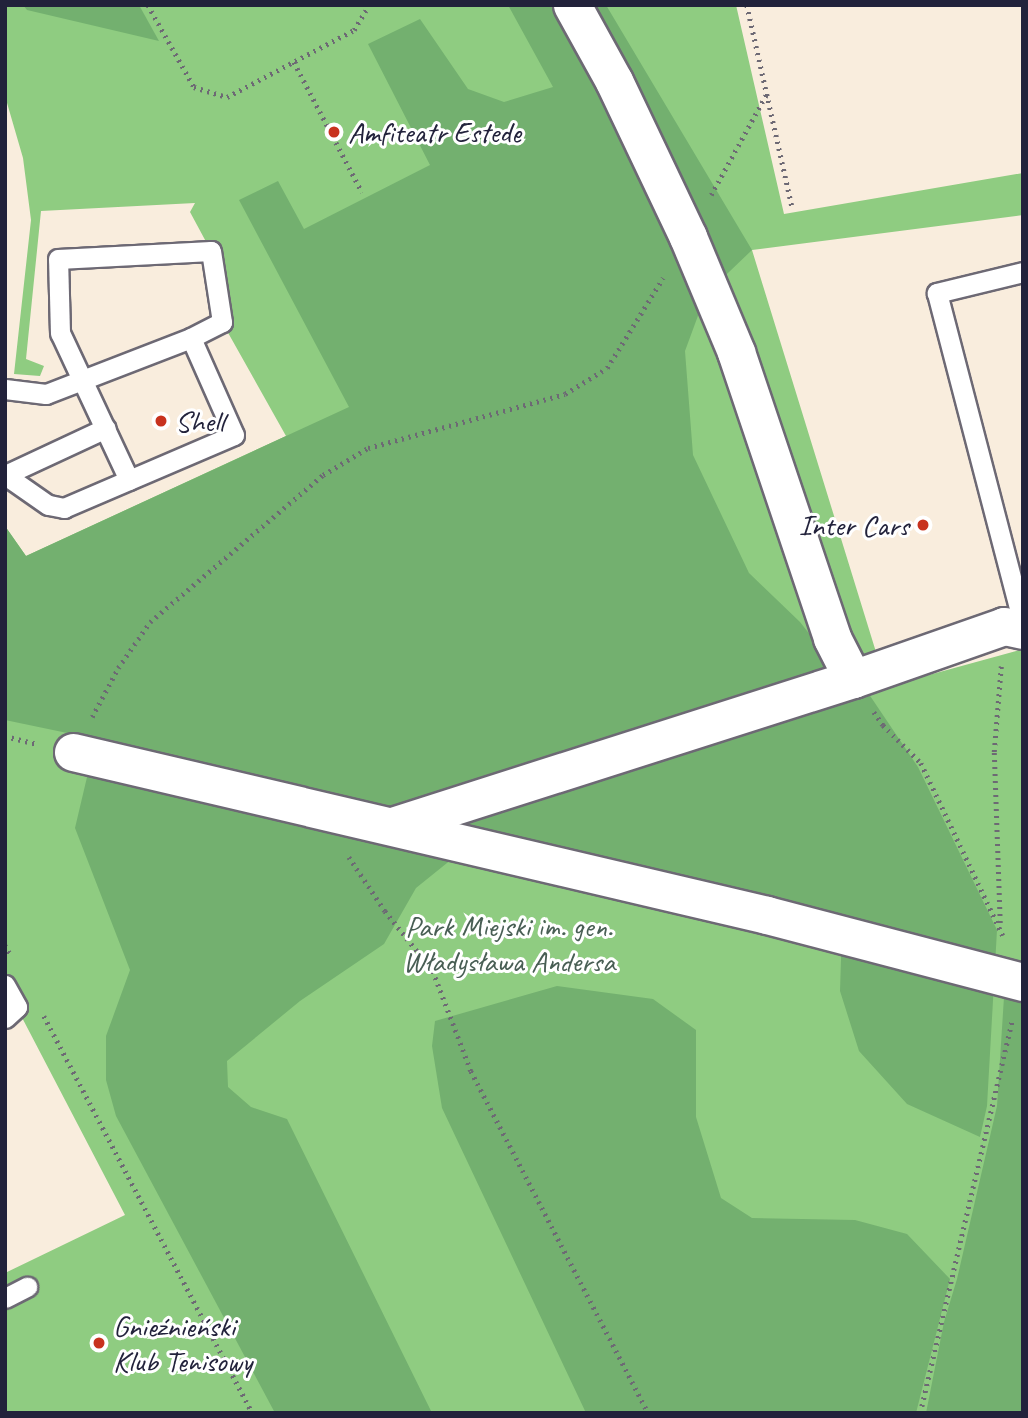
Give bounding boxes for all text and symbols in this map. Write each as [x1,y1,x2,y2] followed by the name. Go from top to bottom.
[348,114,521,150] place label: Amfiteatr Estede
[326,124,342,140] marker: Amfiteatr Estede
[175,403,224,439] place label: Shell
[153,413,169,429] marker: Shell
[798,507,909,543] place label: Inter Cars
[915,517,931,533] marker: Inter Cars
[404,908,614,978] park label: Park Miejski im. gen. Władysława Andersa
[113,1308,251,1378] place label: Gnieźnieński Klub Tenisowy
[91,1335,107,1351] marker: Gnieźnieński Klub Tenisowy

